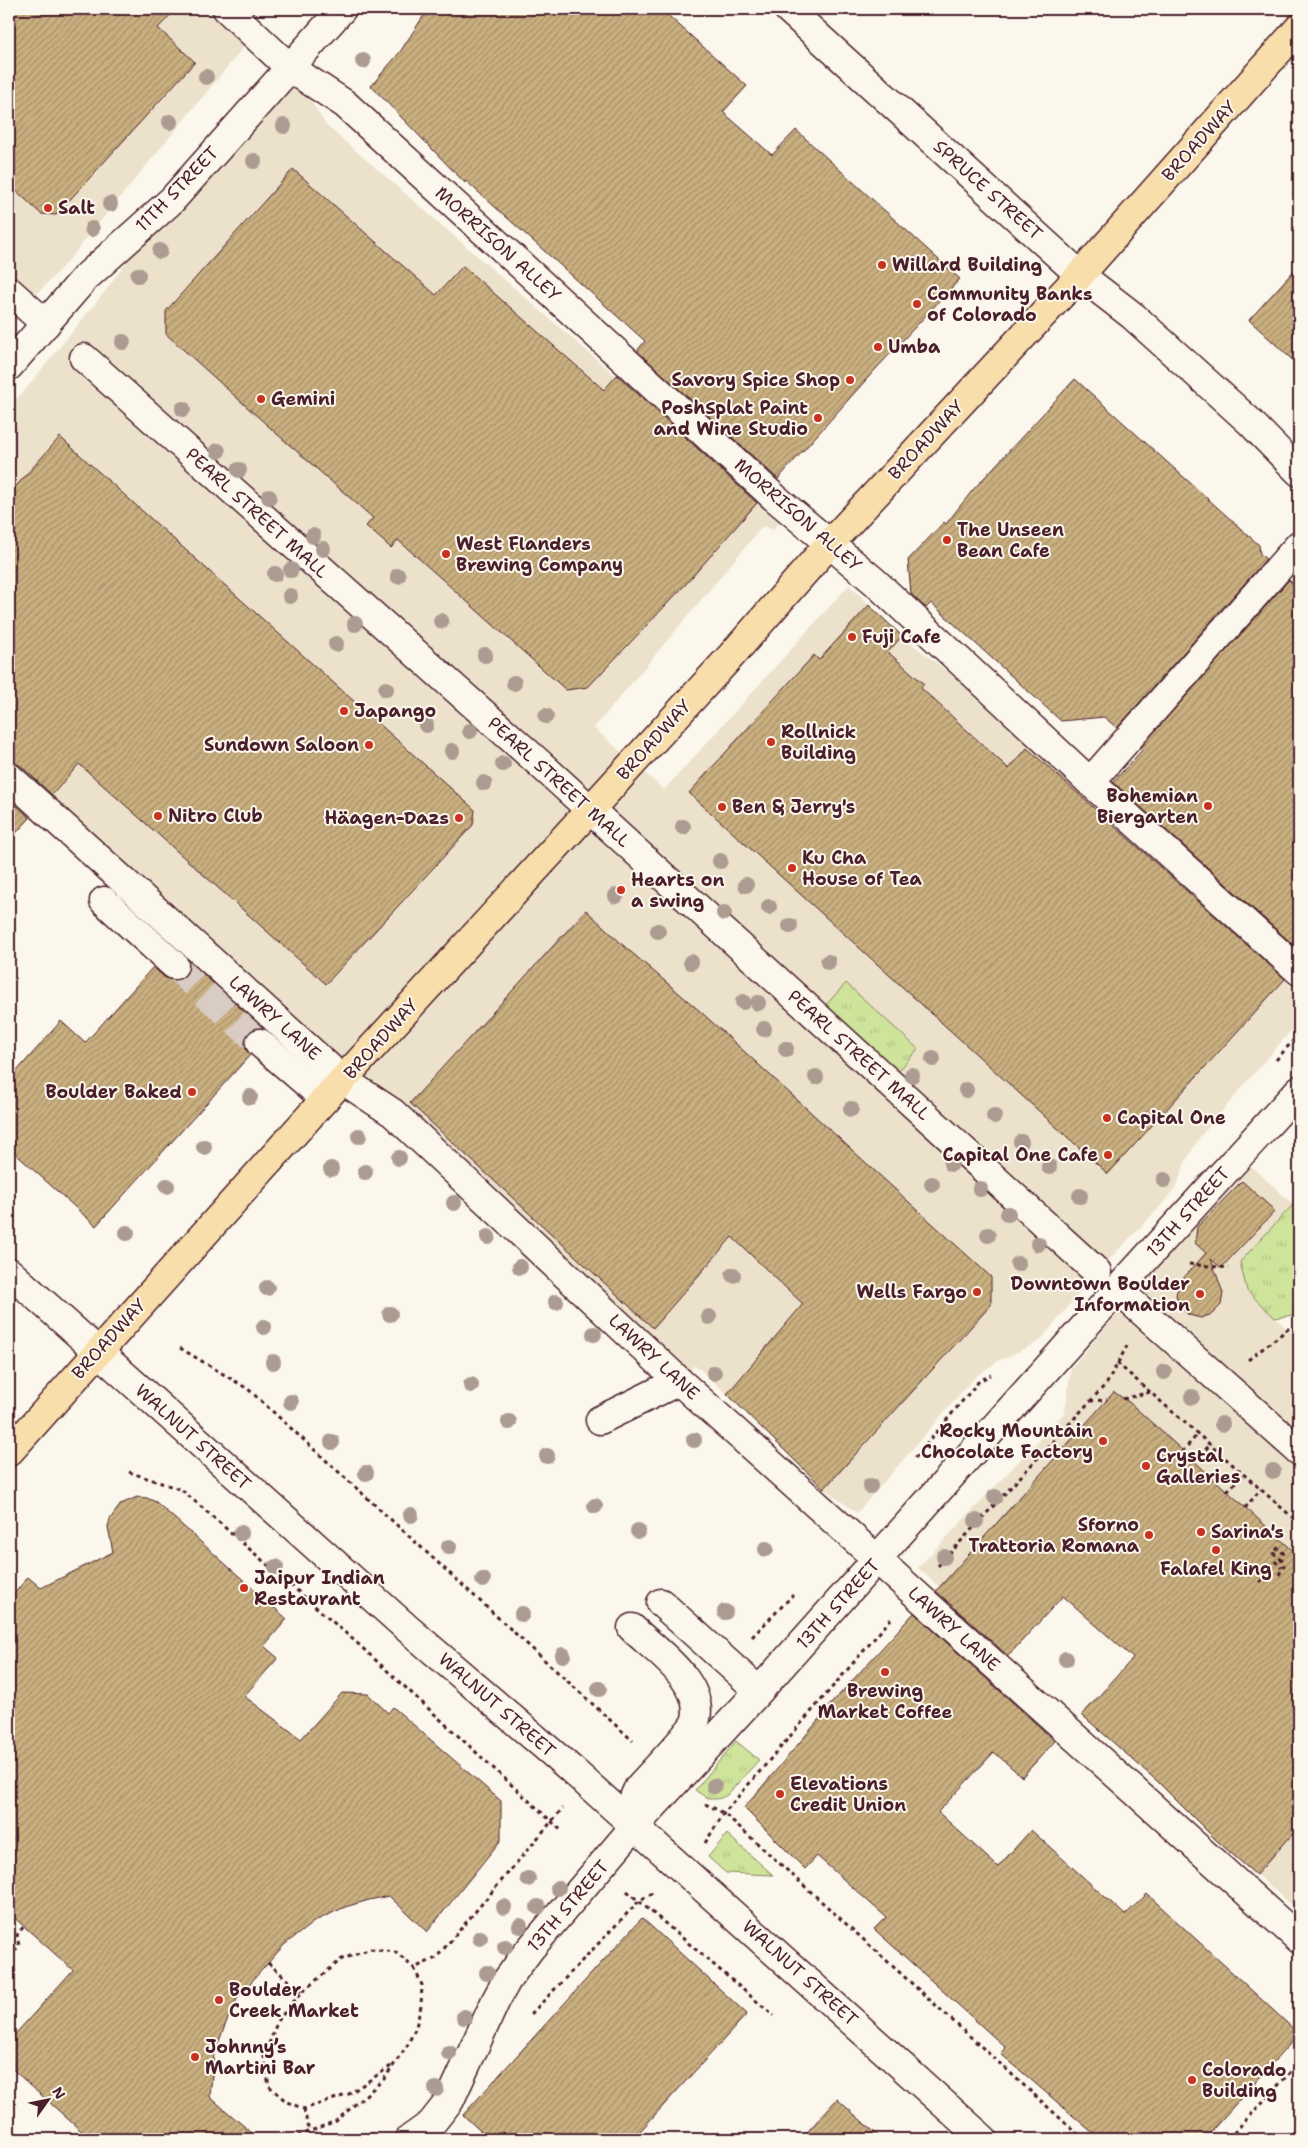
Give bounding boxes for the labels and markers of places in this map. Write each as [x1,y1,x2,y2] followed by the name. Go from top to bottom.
[58,196,95,220] place label: Salt
[42,202,54,214] marker: Salt
[892,253,1043,277] place label: Willard Building
[876,259,888,271] marker: Willard Building
[927,282,1093,327] place label: Community Banks of Colorado
[911,298,923,310] marker: Community Banks of Colorado
[888,335,941,359] place label: Umba
[872,341,884,353] marker: Umba
[672,368,840,392] place label: Savory Spice Shop
[844,374,856,386] marker: Savory Spice Shop
[271,387,335,411] place label: Gemini
[255,393,267,405] marker: Gemini
[653,396,808,441] place label: PoshSplat Paint and Wine Studio
[812,412,824,424] marker: PoshSplat Paint and Wine Studio
[957,518,1064,563] place label: The Unseen Bean Cafe
[456,532,623,577] place label: West Flanders Brewing Company
[941,534,953,546] marker: The Unseen Bean Cafe
[440,548,452,560] marker: West Flanders Brewing Company
[862,625,941,649] place label: Fuji Cafe
[846,631,858,643] marker: Fuji Cafe
[354,699,436,723] place label: Japango
[338,705,350,717] marker: Japango
[781,720,856,765] place label: Rollnick Building
[204,733,359,757] place label: Sundown Saloon
[765,736,777,748] marker: Rollnick Building
[363,739,375,751] marker: Sundown Saloon
[1097,784,1198,829] place label: Bohemian Biergarten
[732,795,855,819] place label: Ben & Jerry's
[1202,800,1214,812] marker: Bohemian Biergarten
[716,801,728,813] marker: Ben & Jerry's
[168,804,263,828] place label: Nitro Club
[324,806,449,830] place label: Häagen-Dazs
[152,810,164,822] marker: Nitro Club
[453,812,465,824] marker: Häagen-Dazs
[802,846,922,891] place label: Ku Cha House of Tea
[786,862,798,874] marker: Ku Cha House of Tea
[631,868,725,913] place label: Hearts on a swing
[615,884,627,896] marker: Hearts on a swing
[45,1080,182,1104] place label: Boulder Baked
[186,1086,198,1098] marker: Boulder Baked
[1117,1106,1226,1130] place label: Capital One
[1101,1112,1113,1124] marker: Capital One
[942,1143,1098,1167] place label: Capital One Cafe
[1102,1149,1114,1161] marker: Capital One Cafe
[1010,1272,1190,1317] place label: Downtown Boulder Information
[857,1280,967,1304] place label: Wells Fargo
[971,1286,983,1298] marker: Wells Fargo
[1194,1288,1206,1300] marker: Downtown Boulder Information
[921,1419,1093,1464] place label: Rocky Mountain Chocolate Factory
[1097,1435,1109,1447] marker: Rocky Mountain Chocolate Factory
[1156,1444,1240,1489] place label: Crystal Galleries
[1140,1460,1152,1472] marker: Crystal Galleries
[969,1513,1140,1558] place label: Sforno Trattoria Romana
[1211,1520,1284,1544] place label: Sarina's
[1195,1526,1207,1538] marker: Sarina's
[1143,1529,1155,1541] marker: Sforno Trattoria Romana
[1210,1544,1222,1556] marker: Falafel King
[1160,1557,1272,1581] place label: Falafel King
[254,1566,385,1611] place label: Jaipur Indian Restaurant
[238,1582,250,1594] marker: Jaipur Indian Restaurant
[879,1666,891,1678] marker: Brewing Market Coffee
[818,1679,952,1724] place label: Brewing Market Coffee
[790,1772,906,1817] place label: Elevations Credit Union
[774,1788,786,1800] marker: Elevations Credit Union
[229,1978,359,2023] place label: Boulder Creek Market
[213,1994,225,2006] marker: Boulder Creek Market
[205,2035,316,2080] place label: Johnny’s Martini Bar
[189,2051,201,2063] marker: Johnny’s Martini Bar
[1202,2058,1287,2103] place label: Colorado Building
[1186,2074,1198,2086] marker: Colorado Building

